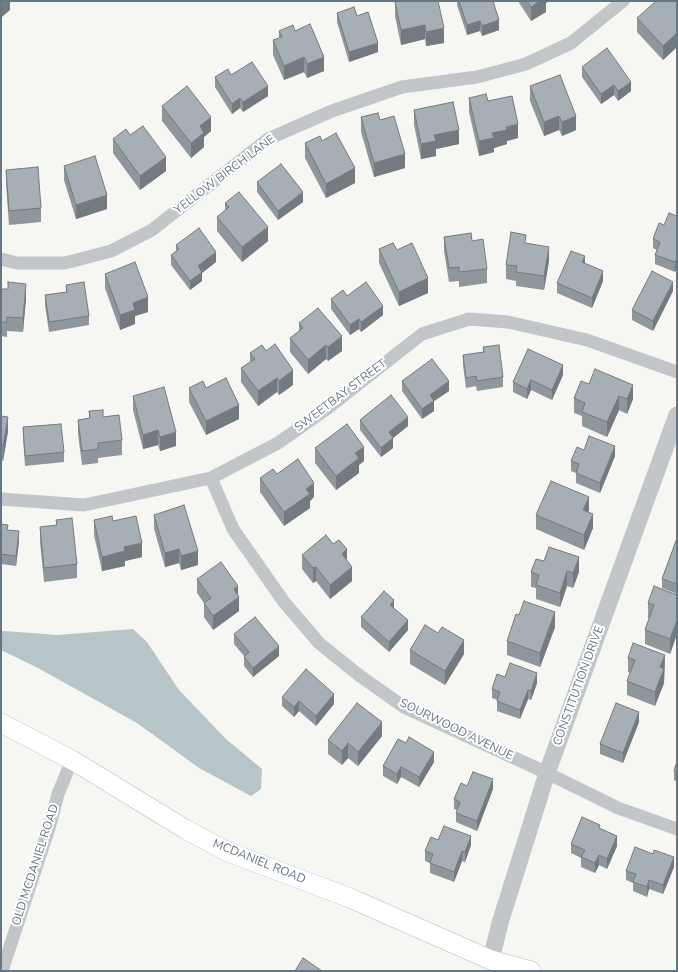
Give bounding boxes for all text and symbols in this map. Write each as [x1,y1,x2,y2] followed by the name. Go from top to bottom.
[172,132,278,218] street label: YELLOW BIRCH LANE
[292,357,390,435] street label: SWEETBAY STREET
[551,624,607,748] street label: CONSTITUTION DRIVE
[397,696,515,764] street label: SOURWOOD AVENUE
[10,802,62,928] street label: OLD MCDANIEL ROAD
[210,837,308,887] street label: MCDANIEL ROAD

